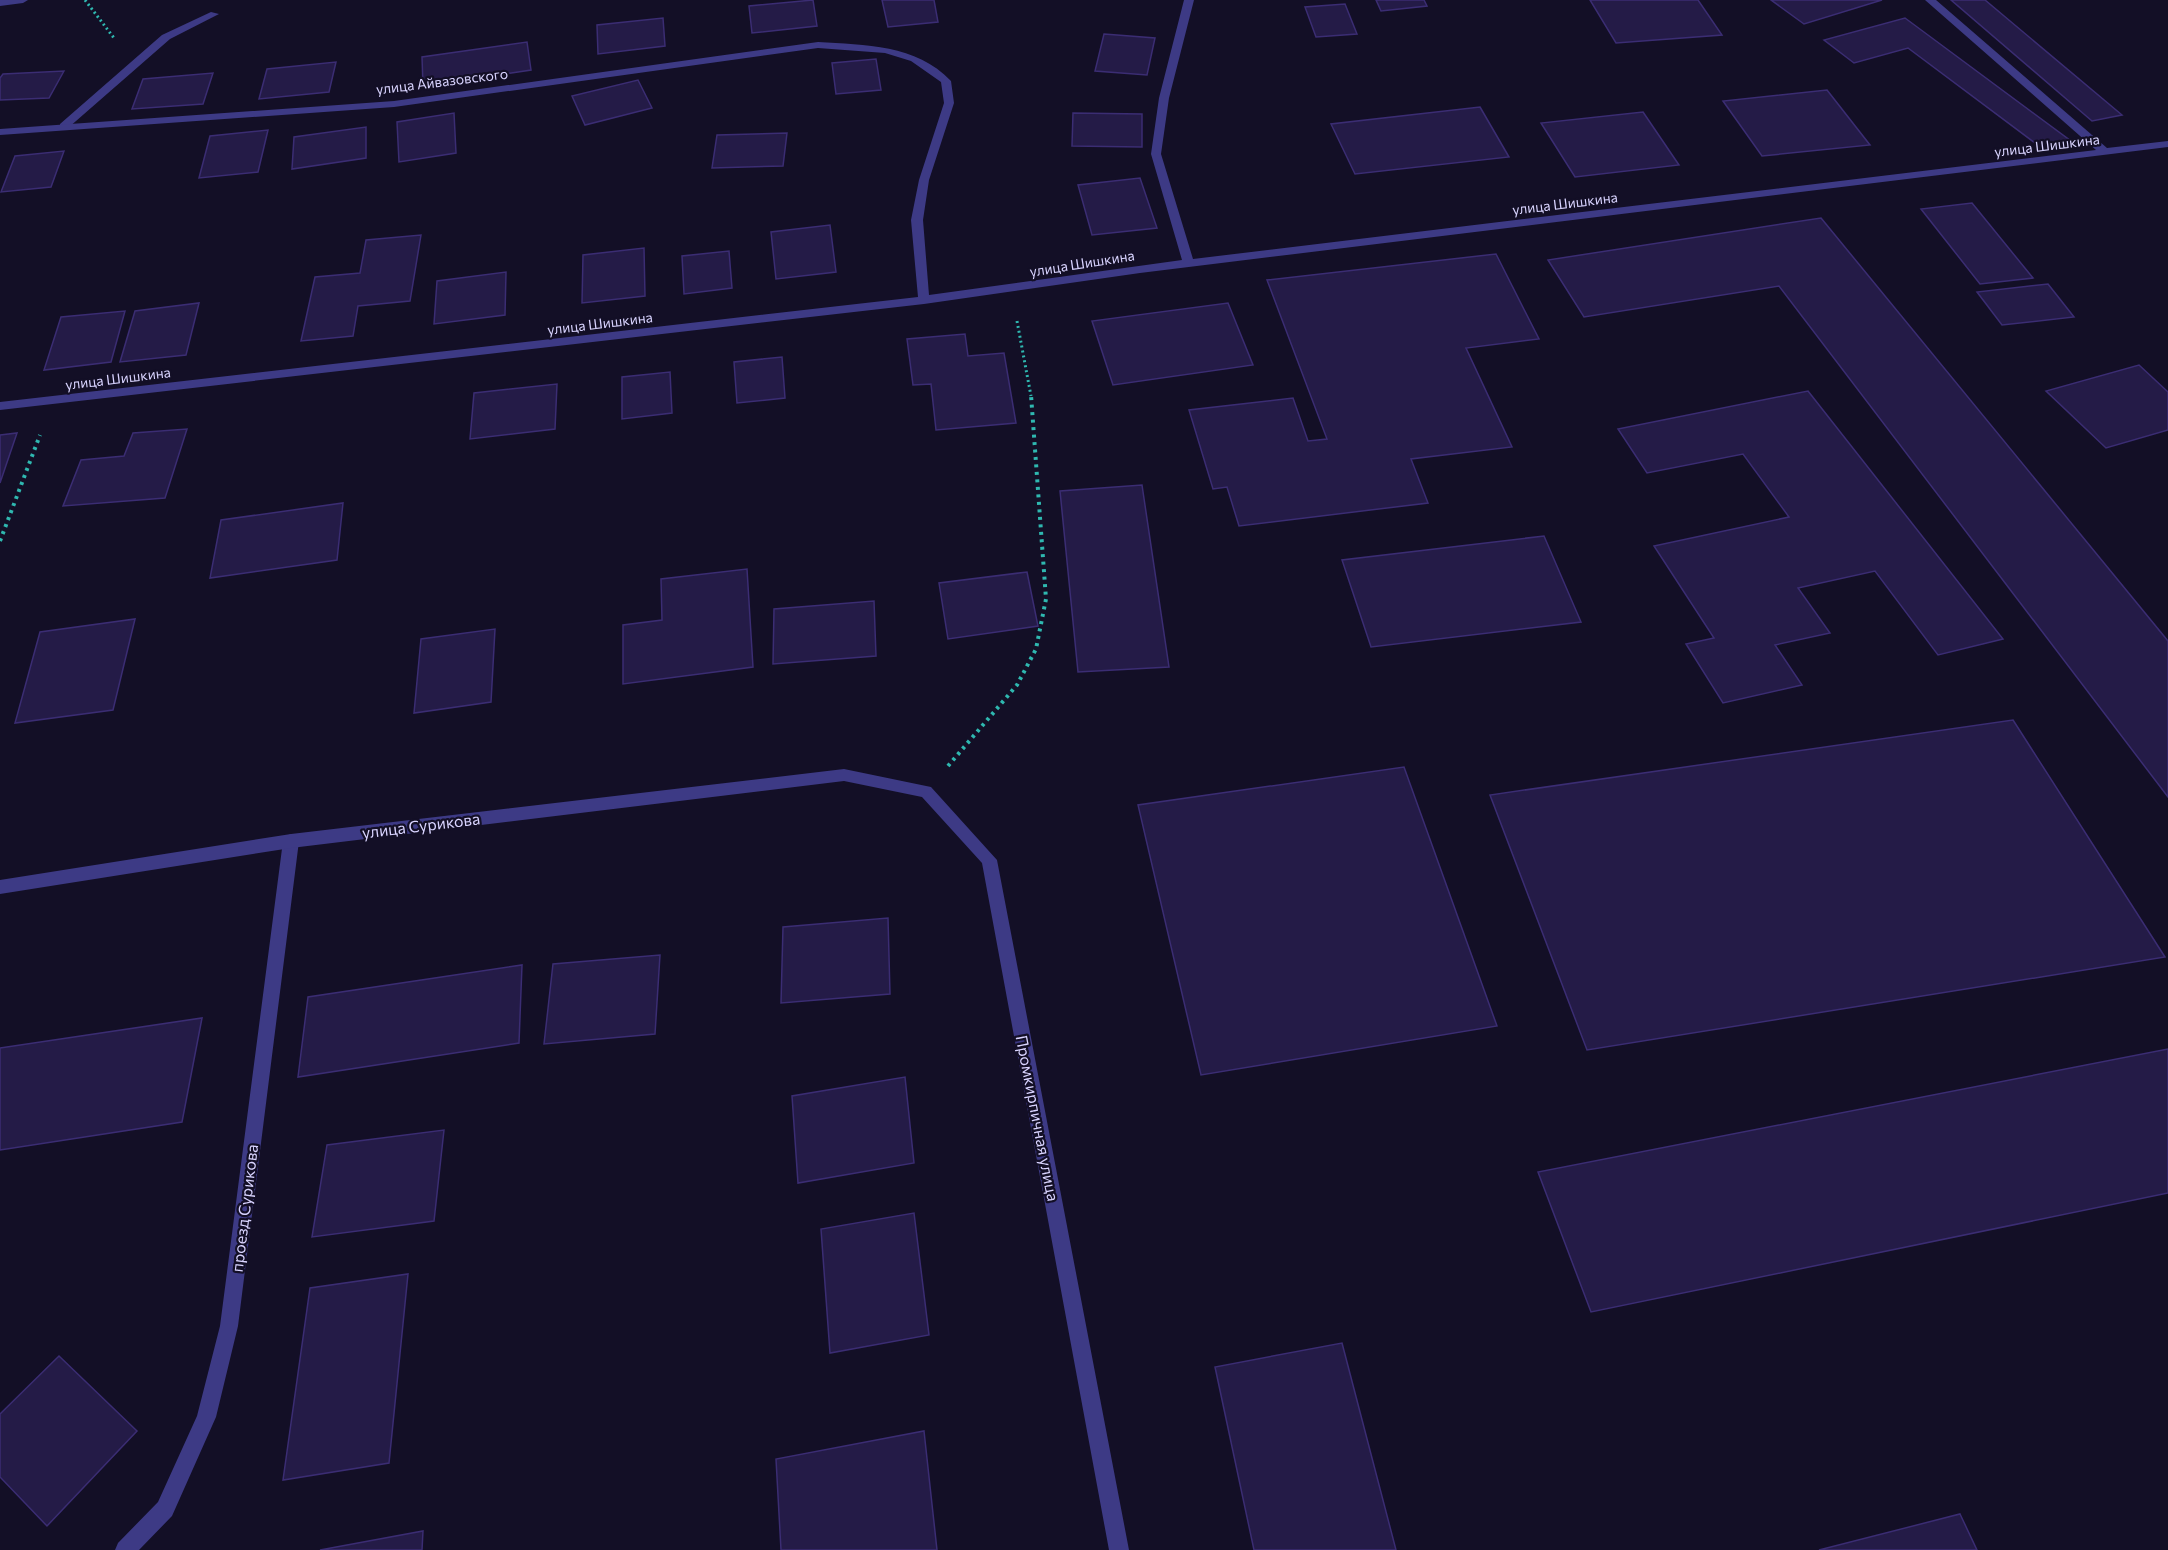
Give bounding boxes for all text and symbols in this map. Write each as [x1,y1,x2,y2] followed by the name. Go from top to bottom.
[375,64,509,98] street label: улица Айвазовского
[1993,130,2101,160] street label: улица Шишкина
[1511,188,1619,218] street label: улица Шишкина
[1028,246,1136,280] street label: улица Шишкина
[546,308,654,338] street label: улица Шишкина
[64,363,172,393] street label: улица Шишкина
[361,808,481,842] street label: улица Сурикова
[1013,1033,1063,1203] street label: Промкирпичная улица
[227,1143,261,1273] street label: проезд Сурикова

